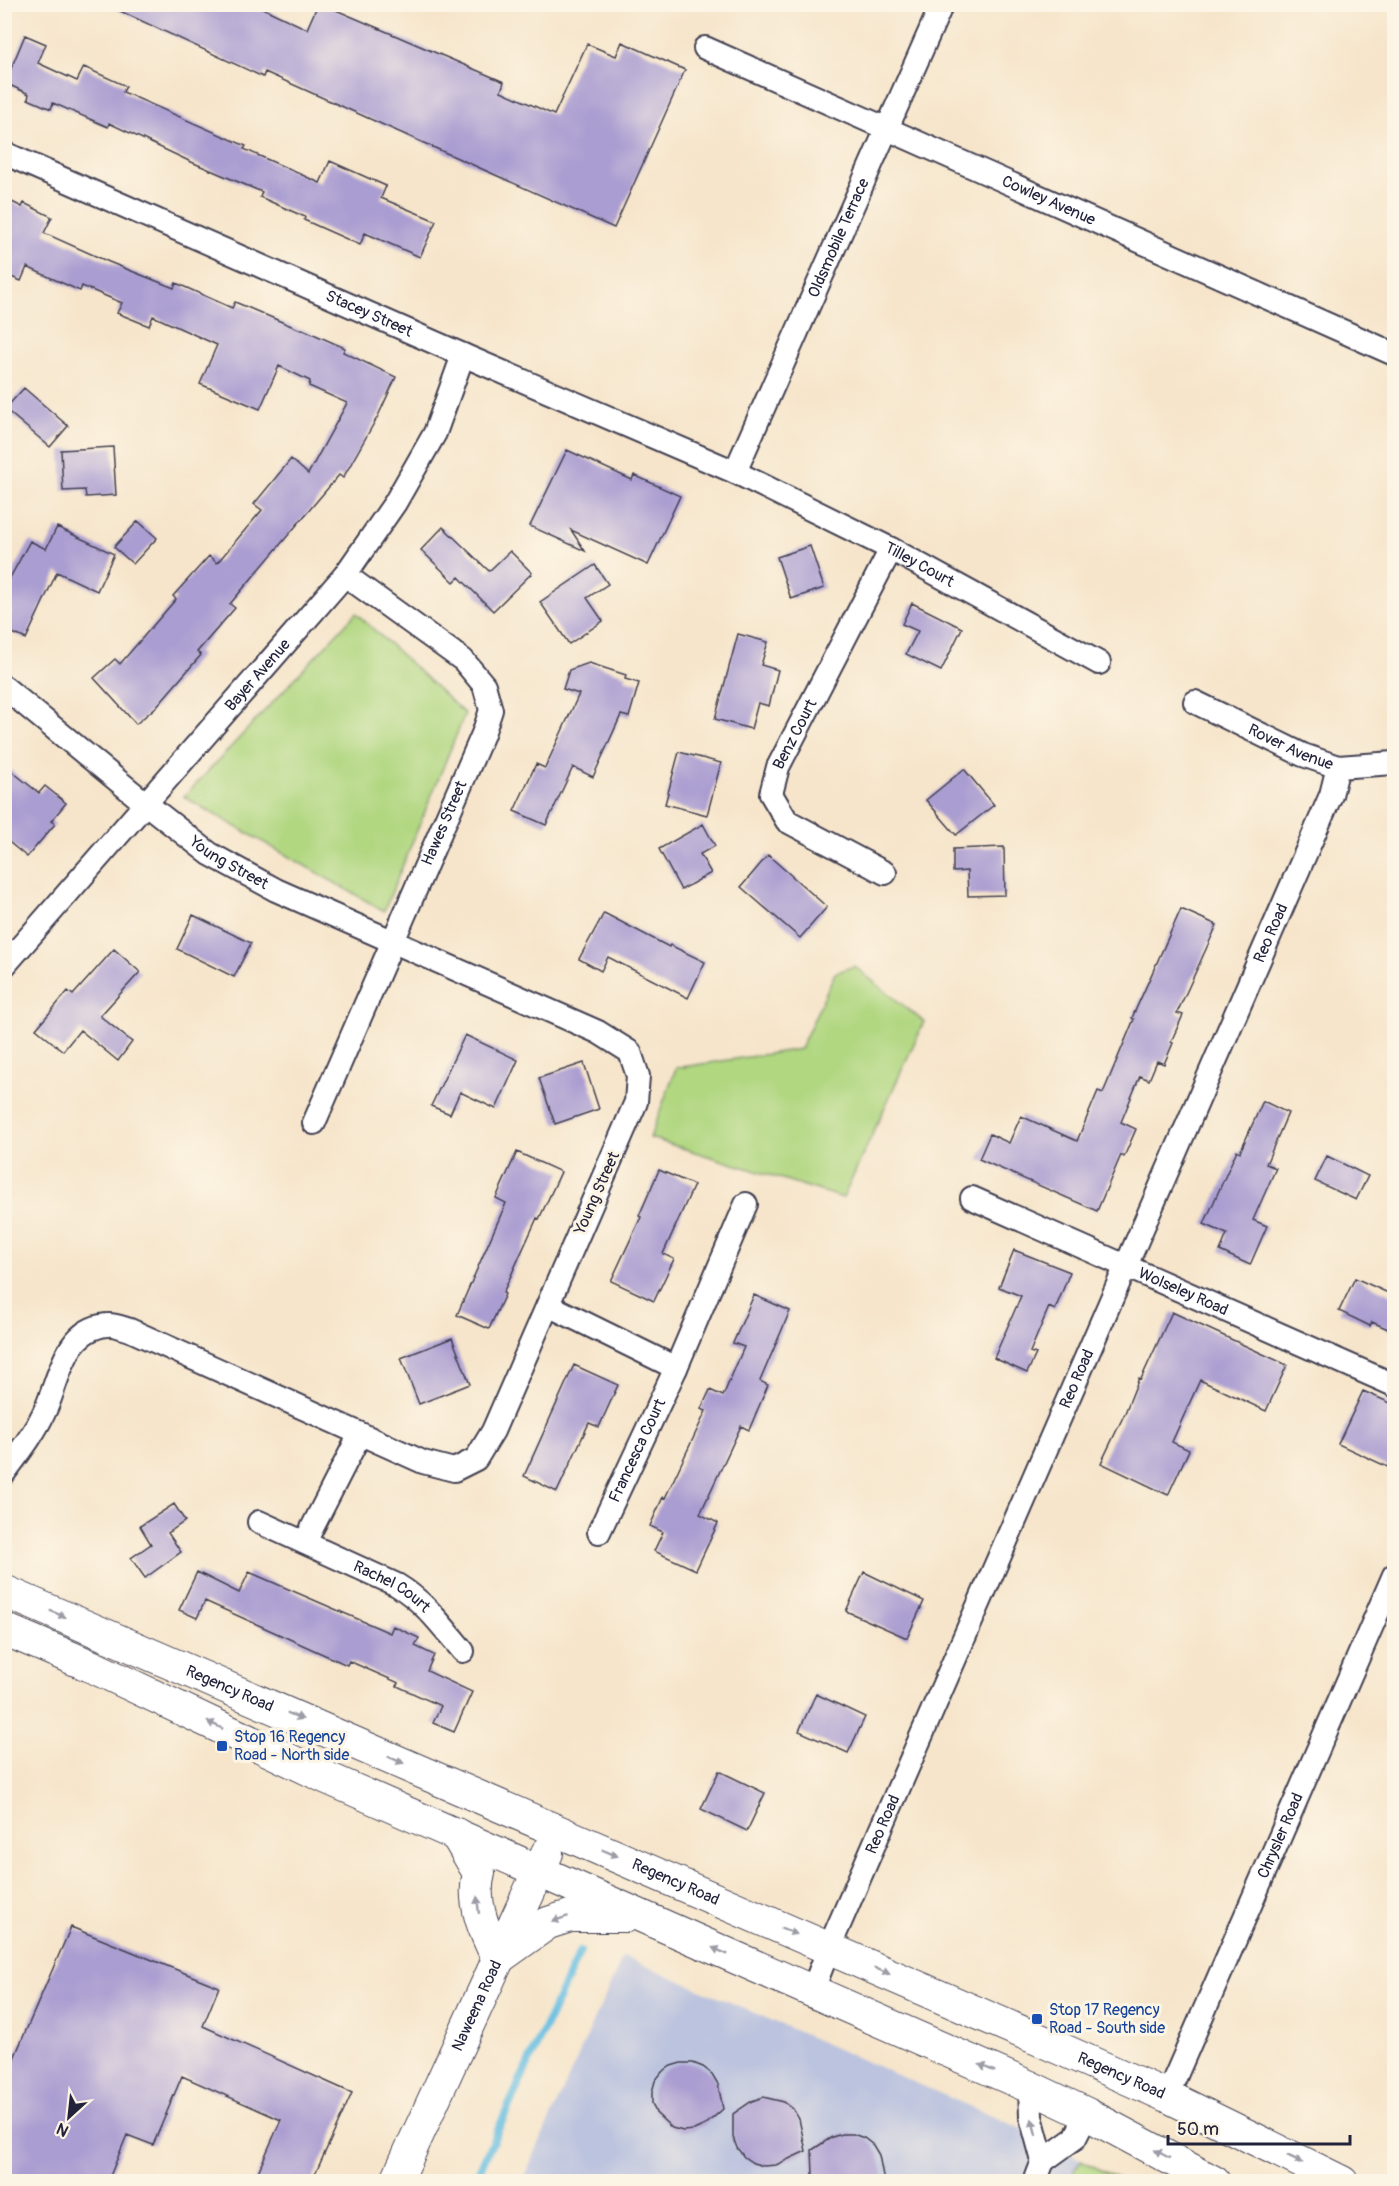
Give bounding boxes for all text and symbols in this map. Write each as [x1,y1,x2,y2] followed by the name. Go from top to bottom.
[999,171,1099,230] street label: Cowley Avenue
[803,175,874,301] street label: Oldsmobile Terrace
[323,286,416,342] street label: Stacey Street
[881,538,958,592] street label: Tilley Court
[221,635,295,715] street label: Bayer Avenue
[769,695,822,773] street label: Benz Court
[1245,720,1336,775] street label: Rover Avenue
[417,777,472,869] street label: Hawes Street
[185,831,272,894] street label: Young Street
[1249,901,1292,966] street label: Reo Road
[569,1148,624,1238] street label: Young Street
[1135,1263,1231,1320] street label: Wolseley Road
[1055,1346,1098,1411] street label: Reo Road
[604,1395,670,1506] street label: Francesca Court
[350,1556,435,1617] street label: Rachel Court
[50,1609,68,1619] one-way arrow
[183,1661,277,1717] street label: Regency Road
[286,1712,304,1722] one-way arrow
[207,1720,224,1729] one-way arrow
[234,1727,349,1765] place label: Stop 16 Regency Road - North side
[215,1739,229,1753] marker: Stop 16 Regency Road - North side
[387,1755,405,1765] one-way arrow
[1253,1790,1308,1881] street label: Chrysler Road
[861,1792,904,1857] street label: Reo Road
[602,1848,620,1858] one-way arrow
[629,1854,722,1910] street label: Regency Road
[474,1895,483,1914] one-way arrow
[551,1915,569,1925] one-way arrow
[780,1926,798,1936] one-way arrow
[710,1946,728,1956] one-way arrow
[447,1957,506,2054] street label: Naweena Road
[874,1966,892,1976] one-way arrow
[1049,2000,1165,2038] place label: Stop 17 Regency Road - South side
[1030,2012,1044,2026] marker: Stop 17 Regency Road - South side
[1075,2048,1168,2104] street label: Regency Road
[978,2063,996,2073] one-way arrow
[39,2087,99,2147] north arrow
[1168,2108,1350,2146] scale bar
[53,2118,72,2141] text: N
[1029,2118,1039,2137] one-way arrow
[1177,2118,1219,2141] text: 50 m
[1154,2149,1171,2159] one-way arrow
[1287,2154,1304,2163] one-way arrow

